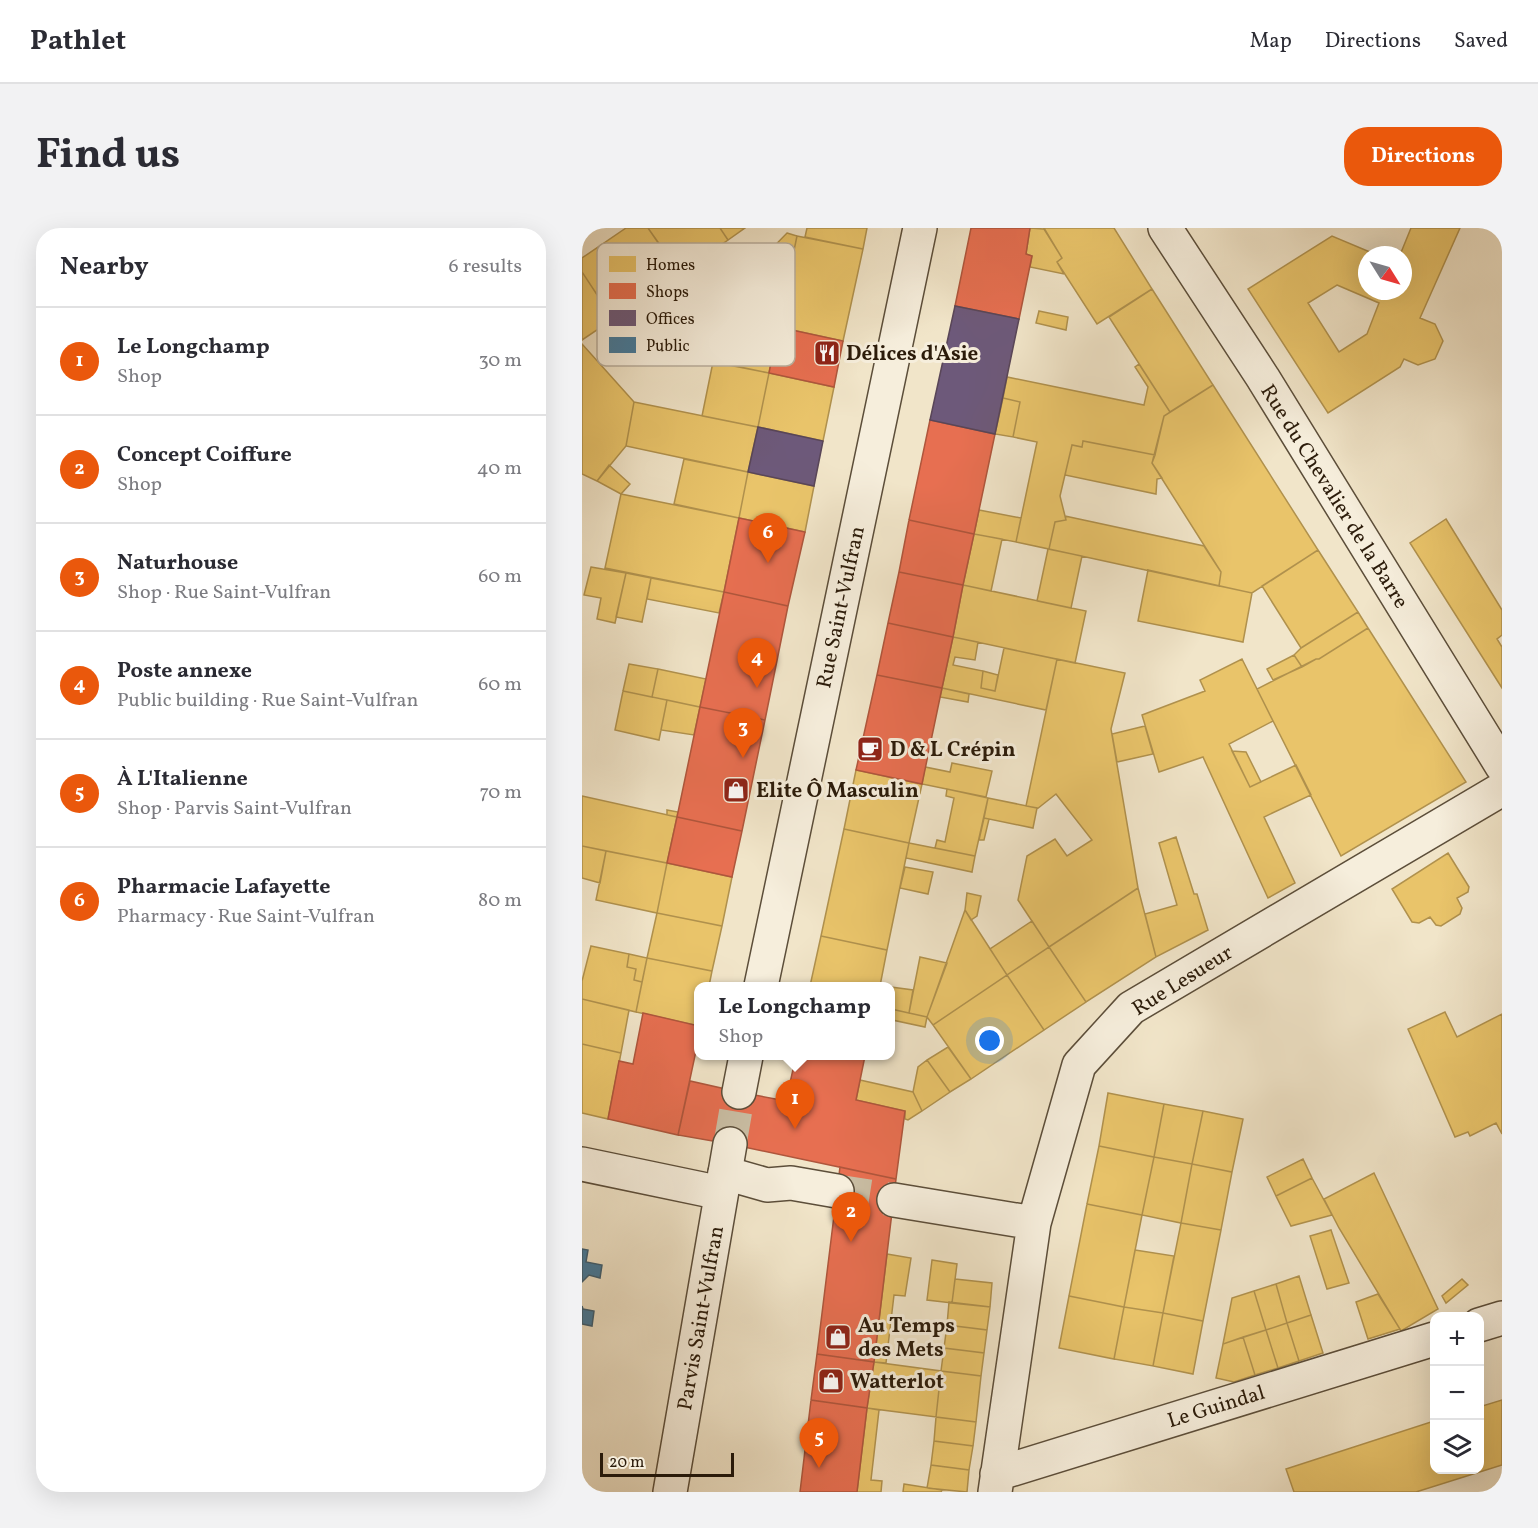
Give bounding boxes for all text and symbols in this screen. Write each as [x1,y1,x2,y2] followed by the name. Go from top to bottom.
[30,22,126,61] text: Pathlet
[1250,27,1292,56] text: Map
[1325,27,1421,56] text: Directions
[1454,27,1508,56] text: Saved
[36,127,180,186] text: Find us
[1344,127,1502,186] button: Directions
[597,243,795,366] legend
[1358,246,1412,300] north arrow
[60,249,149,285] text: Nearby
[449,253,522,281] text: 6 results
[646,255,695,277] text: Homes
[646,282,689,304] text: Shops
[646,309,695,331] text: Offices
[117,332,270,363] text: Le Longchamp
[646,336,690,358] text: Public
[812,338,842,368] restaurant icon: Délices d'Asie
[846,340,978,369] place label: Délices d'Asie
[75,347,84,375] text: 1
[478,347,522,375] text: 30 m
[117,363,162,391] text: Shop
[1253,379,1415,614] street label: Rue du Chevalier de la Barre
[117,440,292,471] text: Concept Coiffure
[74,455,85,483] text: 2
[477,455,522,483] text: 40 m
[117,471,162,499] text: Shop
[748,514,788,563] pin: 6
[810,524,873,691] street label: Rue Saint-Vulfran
[117,548,238,579] text: Naturhouse
[74,563,85,591] text: 3
[478,563,522,591] text: 60 m
[117,579,331,607] text: Shop · Rue Saint-Vulfran
[738,638,777,688] pin: 4
[117,656,252,687] text: Poste annexe
[73,671,86,699] text: 4
[478,671,522,699] text: 60 m
[117,687,418,715] text: Public building · Rue Saint-Vulfran
[724,708,762,758] pin: 3
[855,734,885,764] cafe icon: D & L Crépin
[890,736,1016,765] place label: D & L Crépin
[117,764,248,795] text: À L'Italienne
[721,775,751,805] shop icon: Elite Ô Masculin
[756,777,919,806] place label: Elite Ô Masculin
[75,779,84,807] text: 5
[479,779,522,807] text: 70 m
[117,795,352,823] text: Shop · Parvis Saint-Vulfran
[117,872,331,903] text: Pharmacie Lafayette
[74,887,85,915] text: 6
[478,887,522,915] text: 80 m
[117,903,375,931] text: Pharmacy · Rue Saint-Vulfran
[1127,939,1239,1024] street label: Rue Lesueur
[694,982,895,1060] popup
[718,992,871,1023] text: Le Longchamp
[718,1023,763,1051] text: Shop
[975,1026,1004,1055] your location
[776,1080,814,1129] pin: 1
[832,1192,870,1242] pin: 2
[671,1224,732,1413] street label: Parvis Saint-Vulfran
[858,1312,955,1365] place label: Au Temps des Mets
[1430,1312,1484,1474] map controls
[1430,1312,1484,1366] button: +
[823,1322,853,1352] shop icon: Au Temps des Mets
[816,1366,846,1396] shop icon: Watterlot
[1430,1366,1484,1420] button: −
[850,1368,944,1397] place label: Watterlot
[1164,1379,1269,1436] street label: Le Guindal
[800,1418,838,1468] pin: 5
[1430,1420,1484,1474] button: layers
[600,1450,734,1478] scale bar
[609,1452,644,1474] text: 20 m

